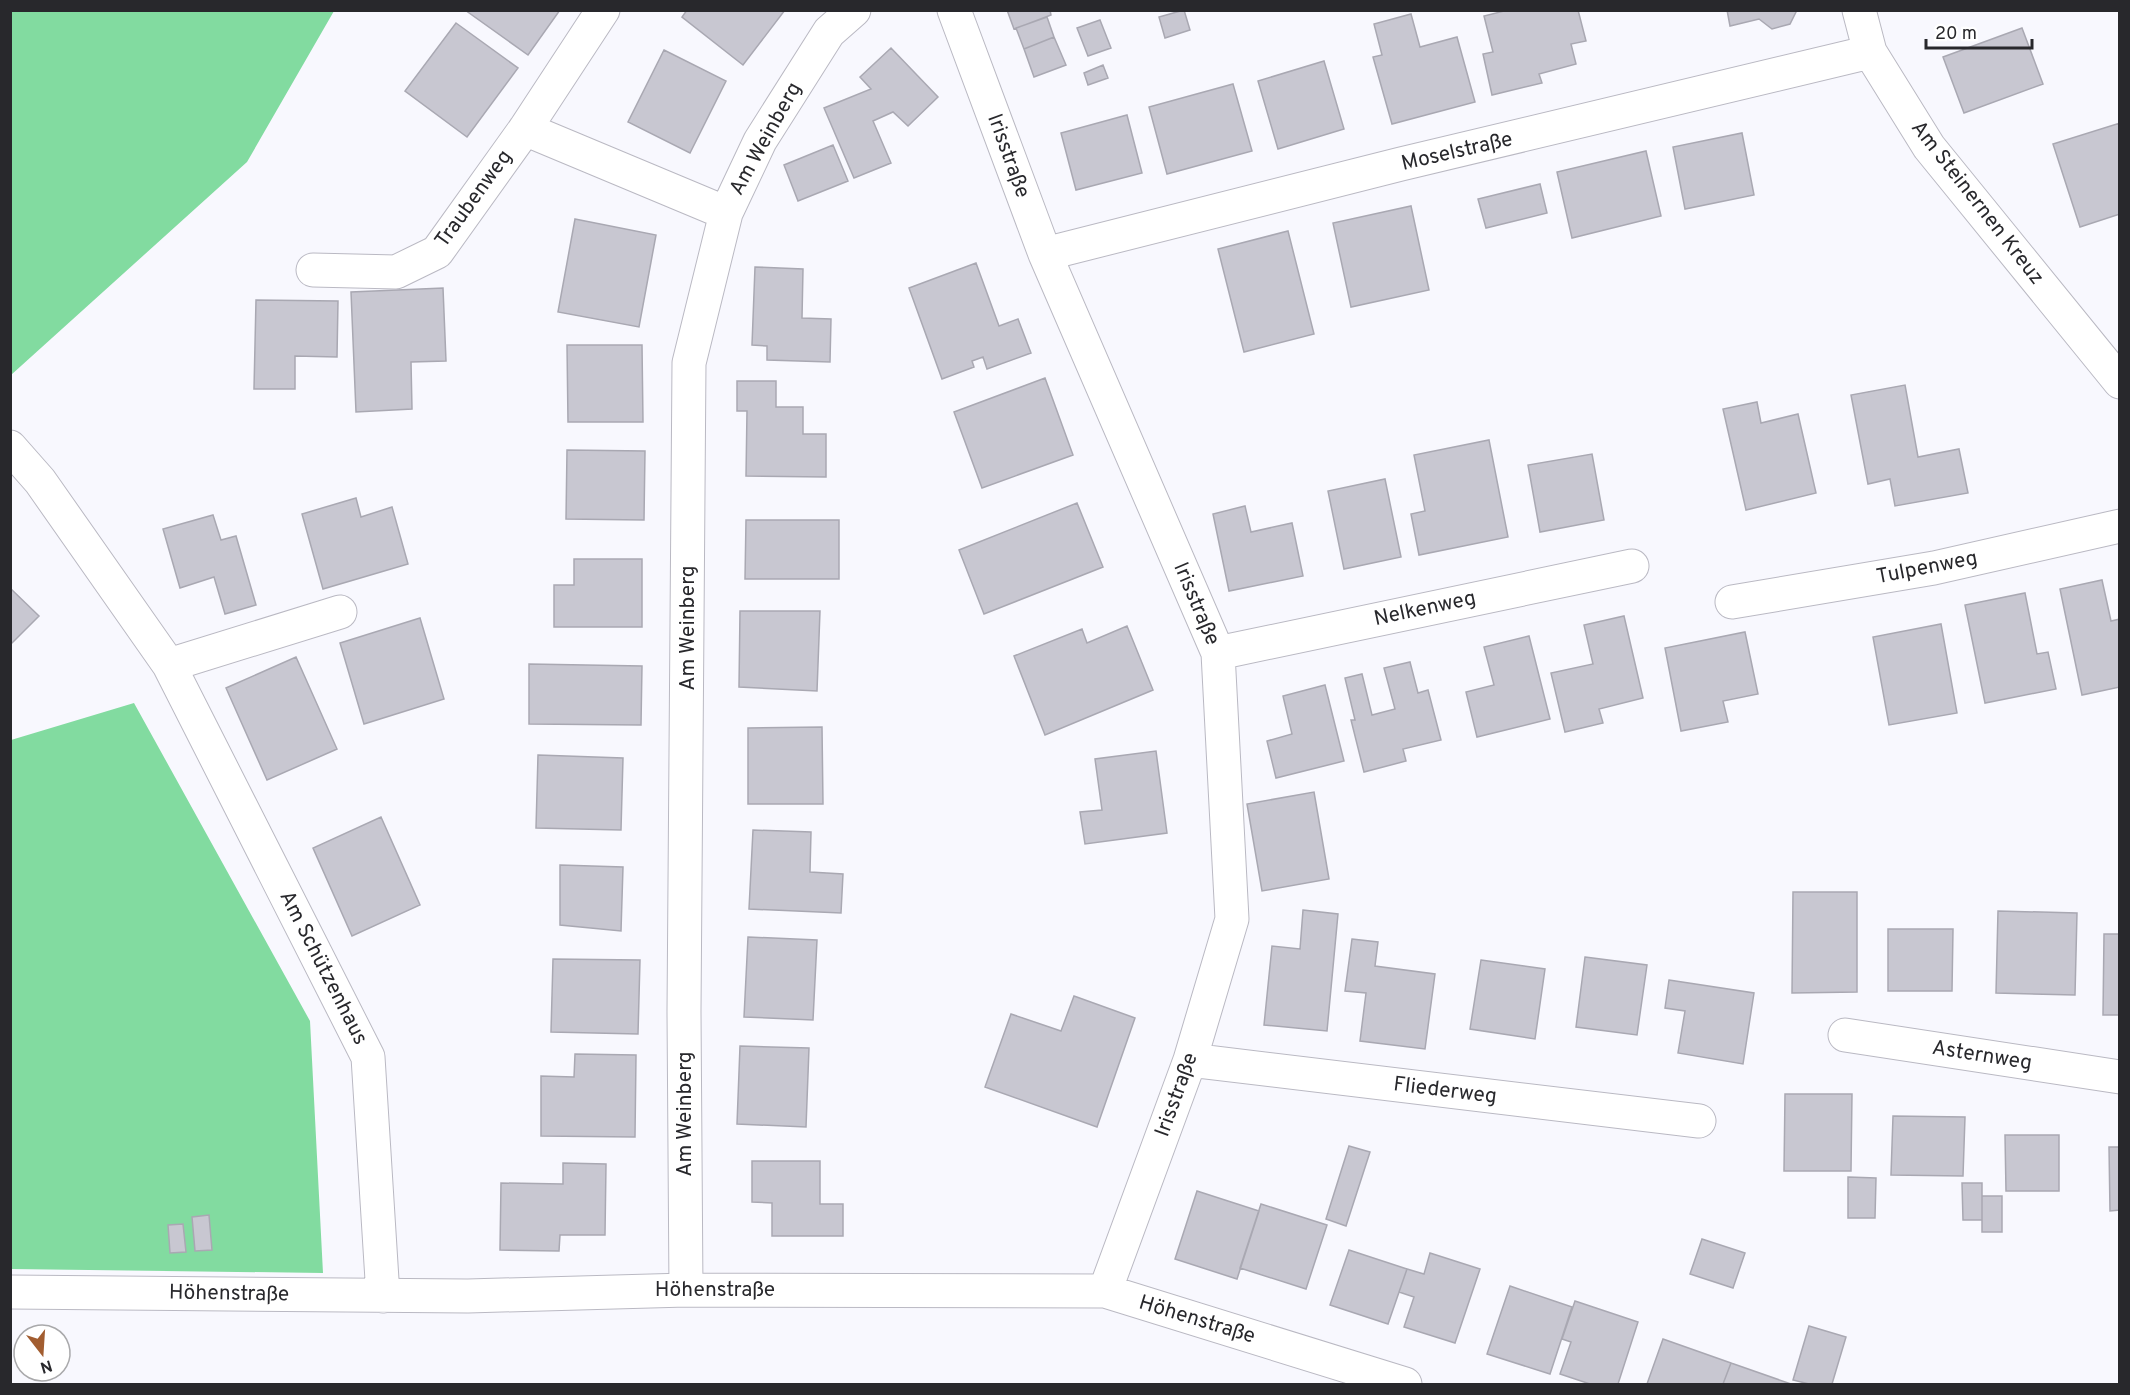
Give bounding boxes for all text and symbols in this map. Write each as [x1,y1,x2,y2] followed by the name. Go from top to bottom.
[1926,12,2032,50] scale bar
[1935,23,1977,46] text: 20 m
[724,78,808,200] street label: Am Weinberg
[980,110,1036,202] street label: Irisstraße
[1904,115,2050,291] street label: Am Steinernen Kreuz
[1399,126,1515,178] street label: Moselstraße
[429,145,519,253] street label: Traubenweg
[1874,545,1980,591] street label: Tulpenweg
[1166,558,1226,650] street label: Irisstraße
[675,565,702,691] street label: Am Weinberg
[1371,585,1479,633] street label: Nelkenweg
[273,886,373,1050] street label: Am Schützenhaus
[1930,1035,2034,1077] street label: Asternweg
[1149,1049,1205,1141] street label: Irisstraße
[672,1051,699,1177] street label: Am Weinberg
[1392,1071,1498,1111] street label: Fliederweg
[655,1277,775,1304] street label: Höhenstraße
[169,1279,289,1309] street label: Höhenstraße
[1136,1290,1258,1350] street label: Höhenstraße
[12,1323,72,1383] north arrow
[37,1354,54,1377] text: N

